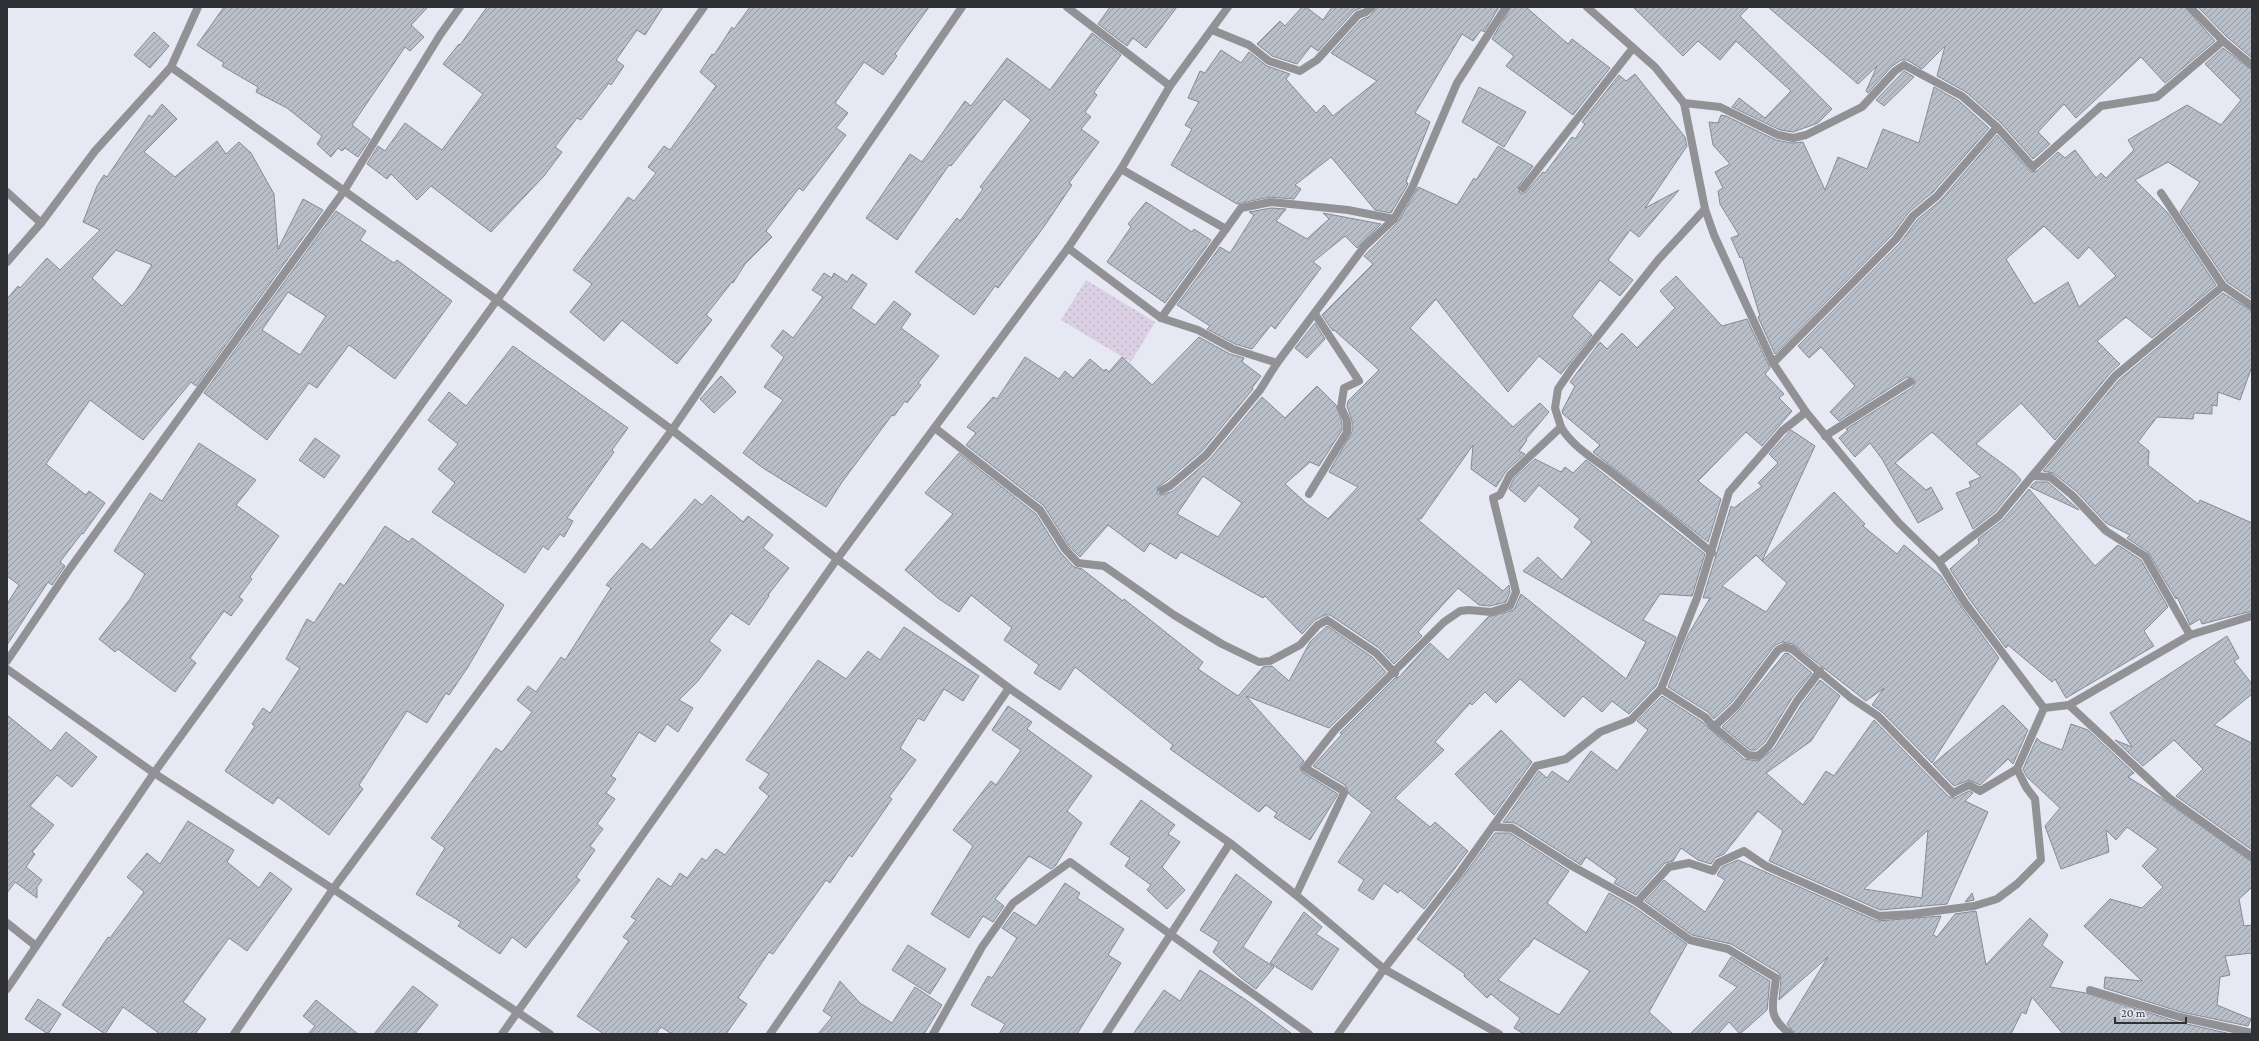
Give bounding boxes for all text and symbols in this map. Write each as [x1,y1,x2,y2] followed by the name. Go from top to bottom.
[2115,999,2186,1025] scale bar
[2121,1006,2146,1020] text: 20 m

